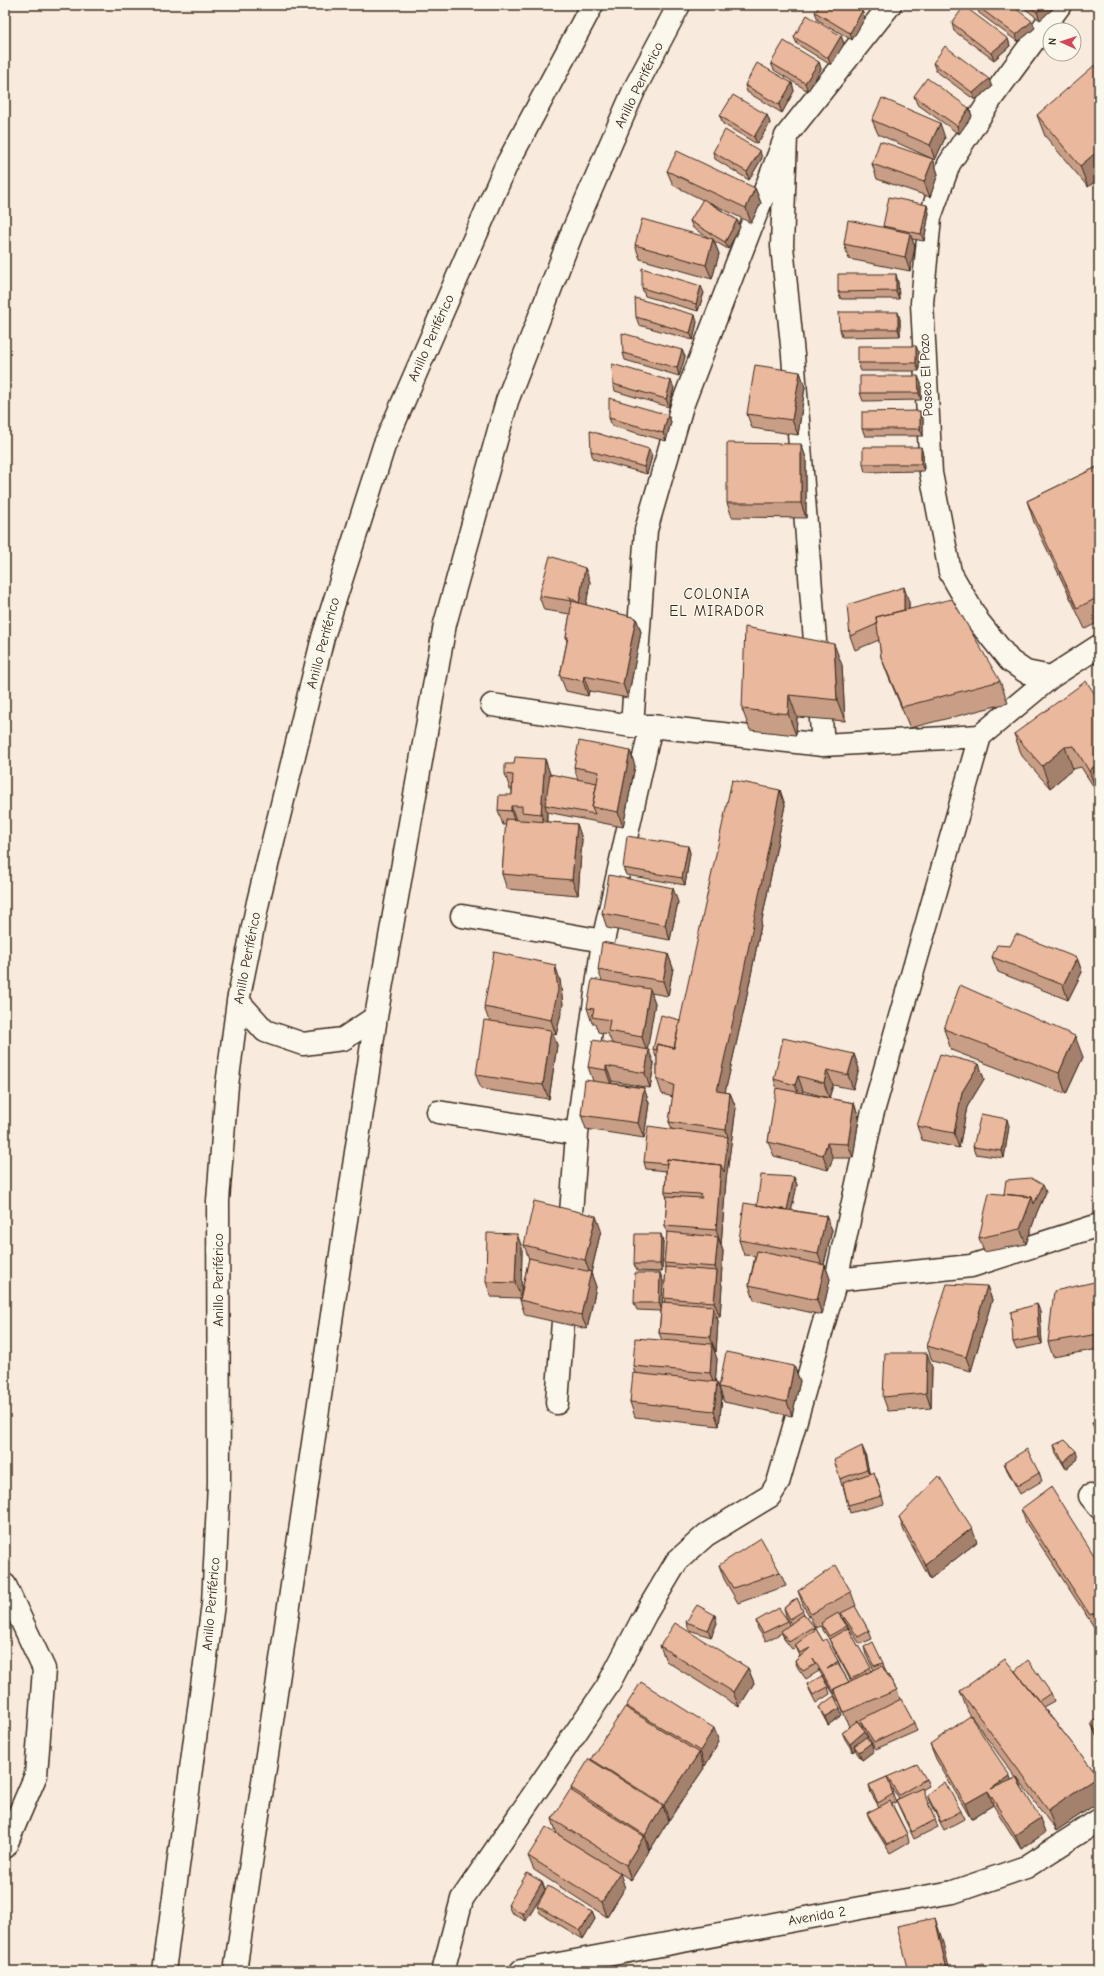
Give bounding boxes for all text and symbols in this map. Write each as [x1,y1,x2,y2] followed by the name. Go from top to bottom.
[1042,22,1082,62] north arrow
[1046,38,1059,45] text: N
[611,39,667,131] street label: Anillo Periférico
[404,292,458,384] street label: Anillo Periférico
[915,333,937,417] street label: Paseo El Pozo
[669,585,765,620] district label: COLONIA EL MIRADOR
[303,596,343,690] street label: Anillo Periférico
[230,910,264,1006] street label: Anillo Periférico
[210,1233,227,1327] street label: Anillo Periférico
[198,1557,224,1651] street label: Anillo Periférico
[787,1903,847,1929] street label: Avenida 2

